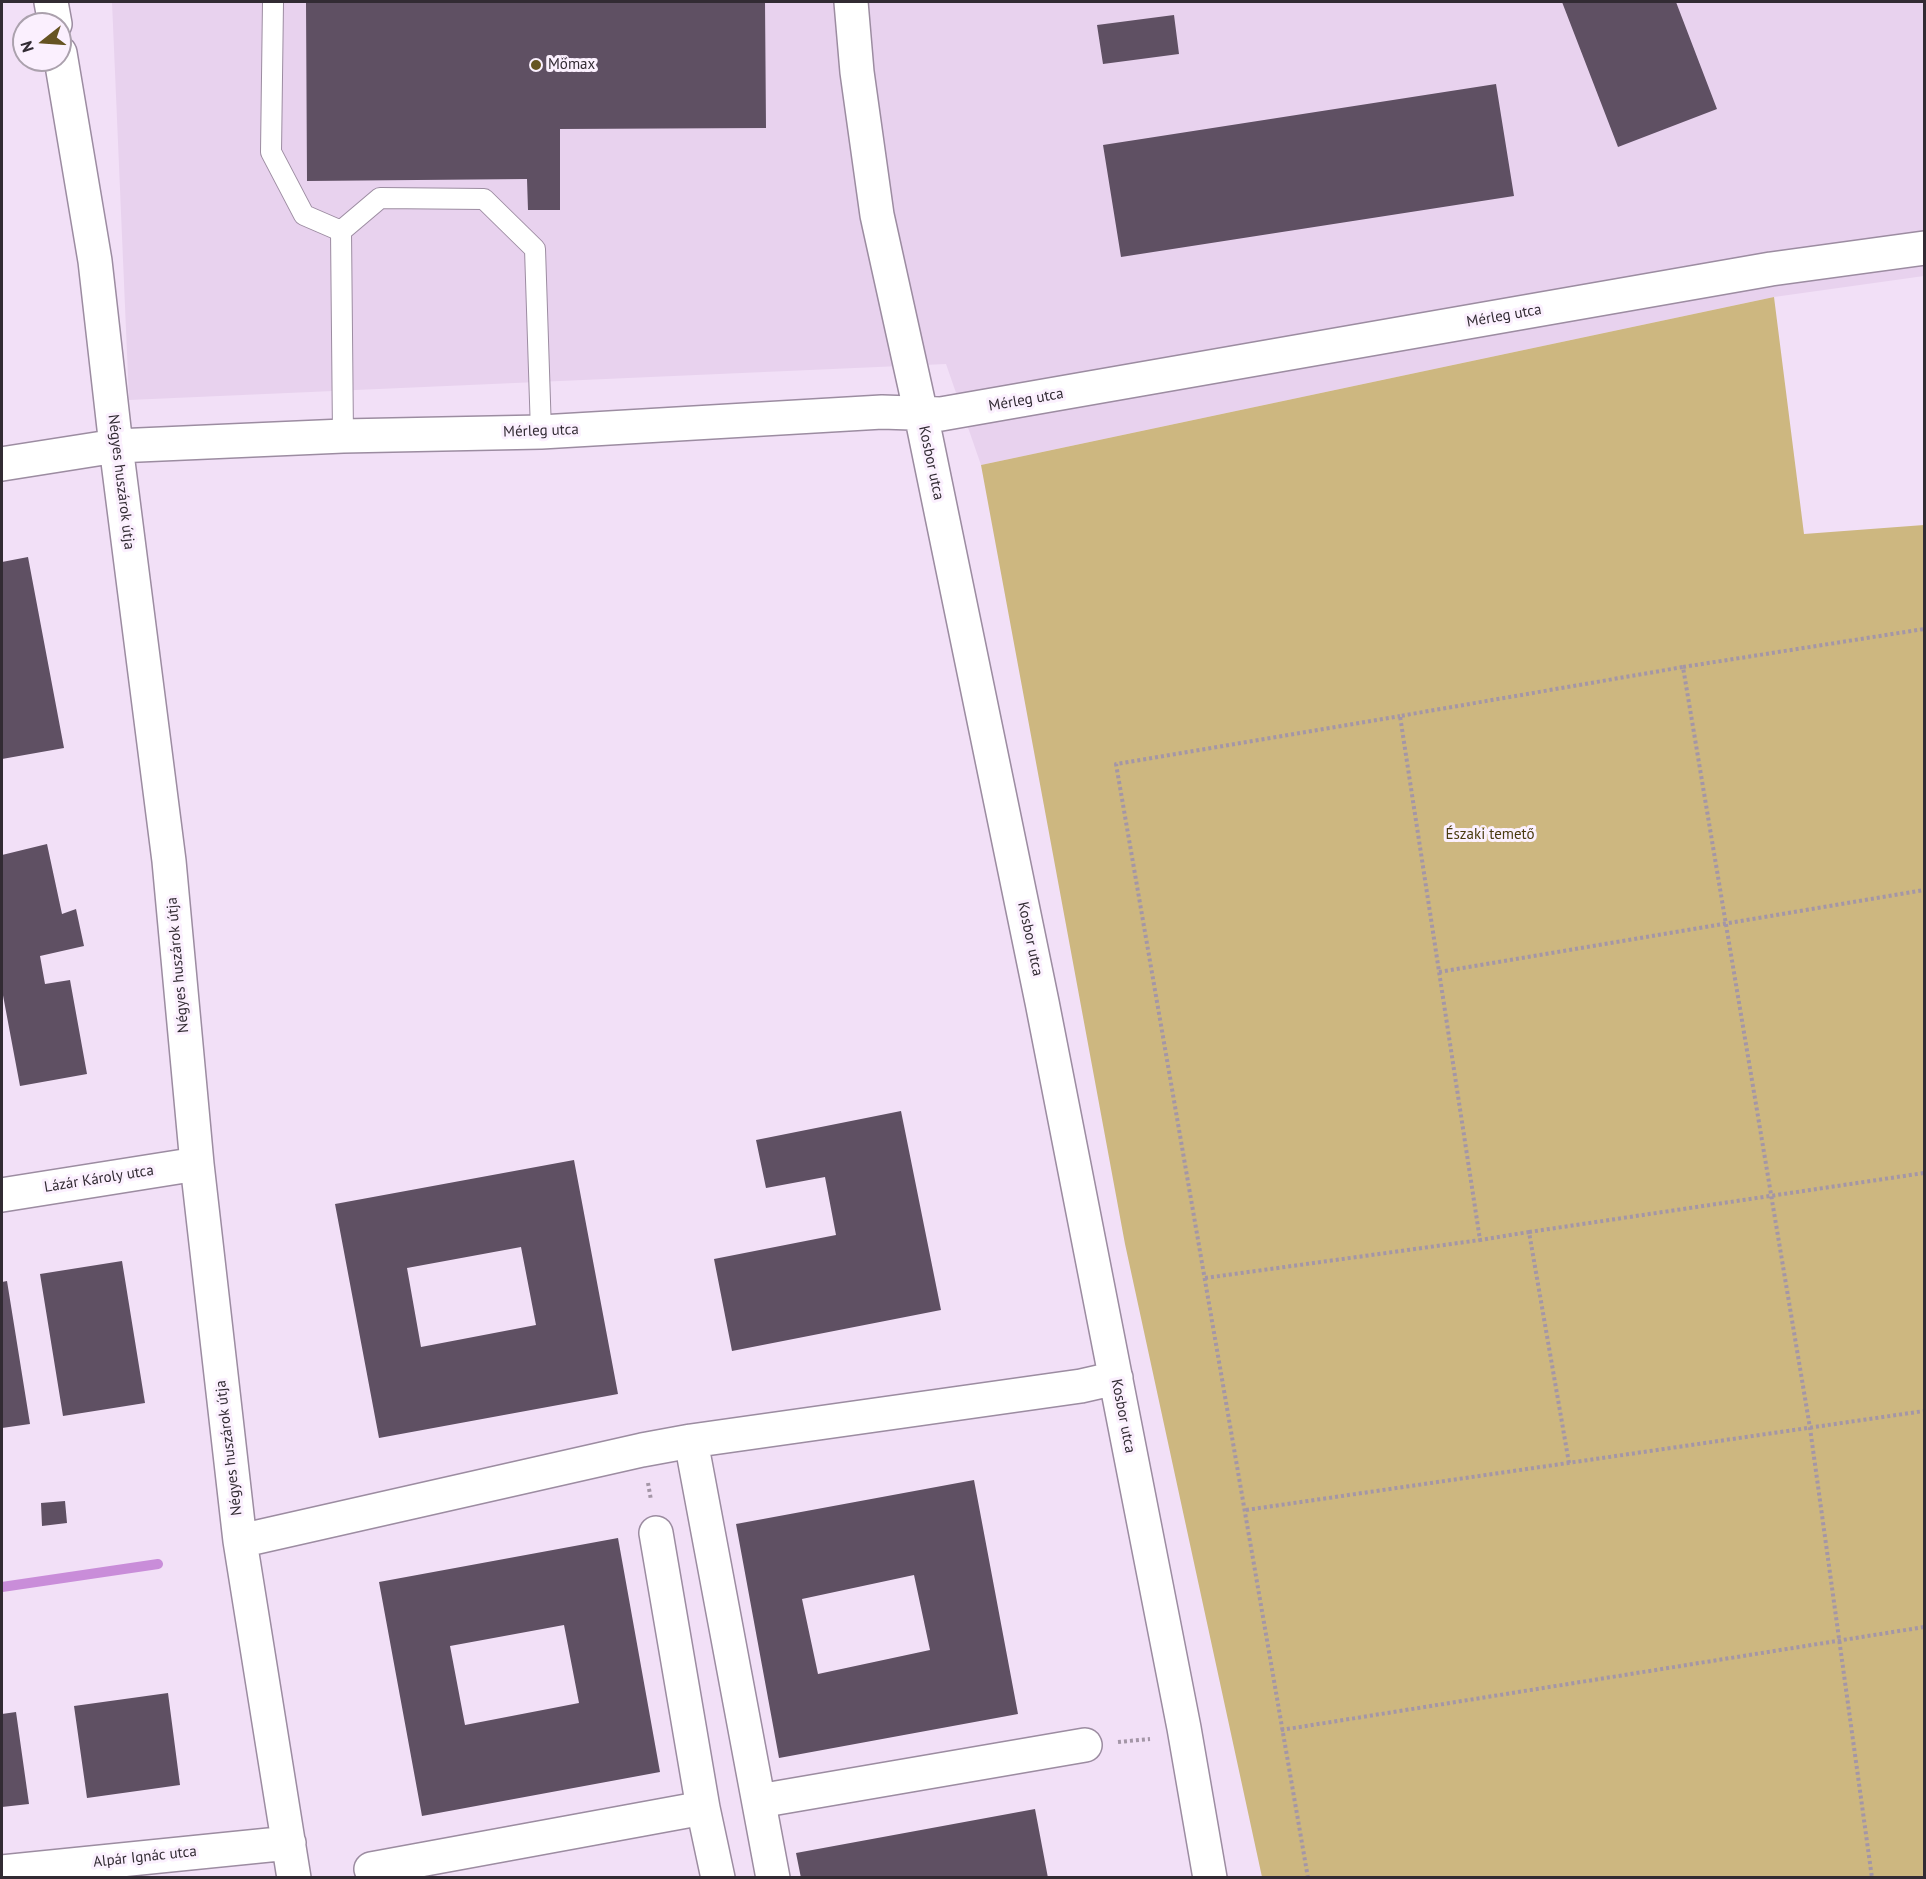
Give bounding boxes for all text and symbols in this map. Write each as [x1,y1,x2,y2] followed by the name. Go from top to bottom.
[12,12,72,72] north arrow
[16,39,38,55] text: N
[548,56,595,74] place label: Mömax
[529,58,543,72] marker: Mömax
[1465,301,1543,331] street label: Mérleg utca
[987,385,1065,415] street label: Mérleg utca
[104,413,138,551] street label: Négyes huszárok útja
[503,421,579,441] street label: Mérleg utca
[914,424,948,502] street label: Kosbor utca
[1445,826,1535,844] park label: Északi temető
[163,896,193,1034] street label: Négyes huszárok útja
[1013,900,1047,978] street label: Kosbor utca
[43,1161,155,1197] street label: Lázár Károly utca
[1107,1377,1139,1455] street label: Kosbor utca
[212,1379,246,1517] street label: Négyes huszárok útja
[92,1843,198,1871] street label: Alpár Ignác utca

